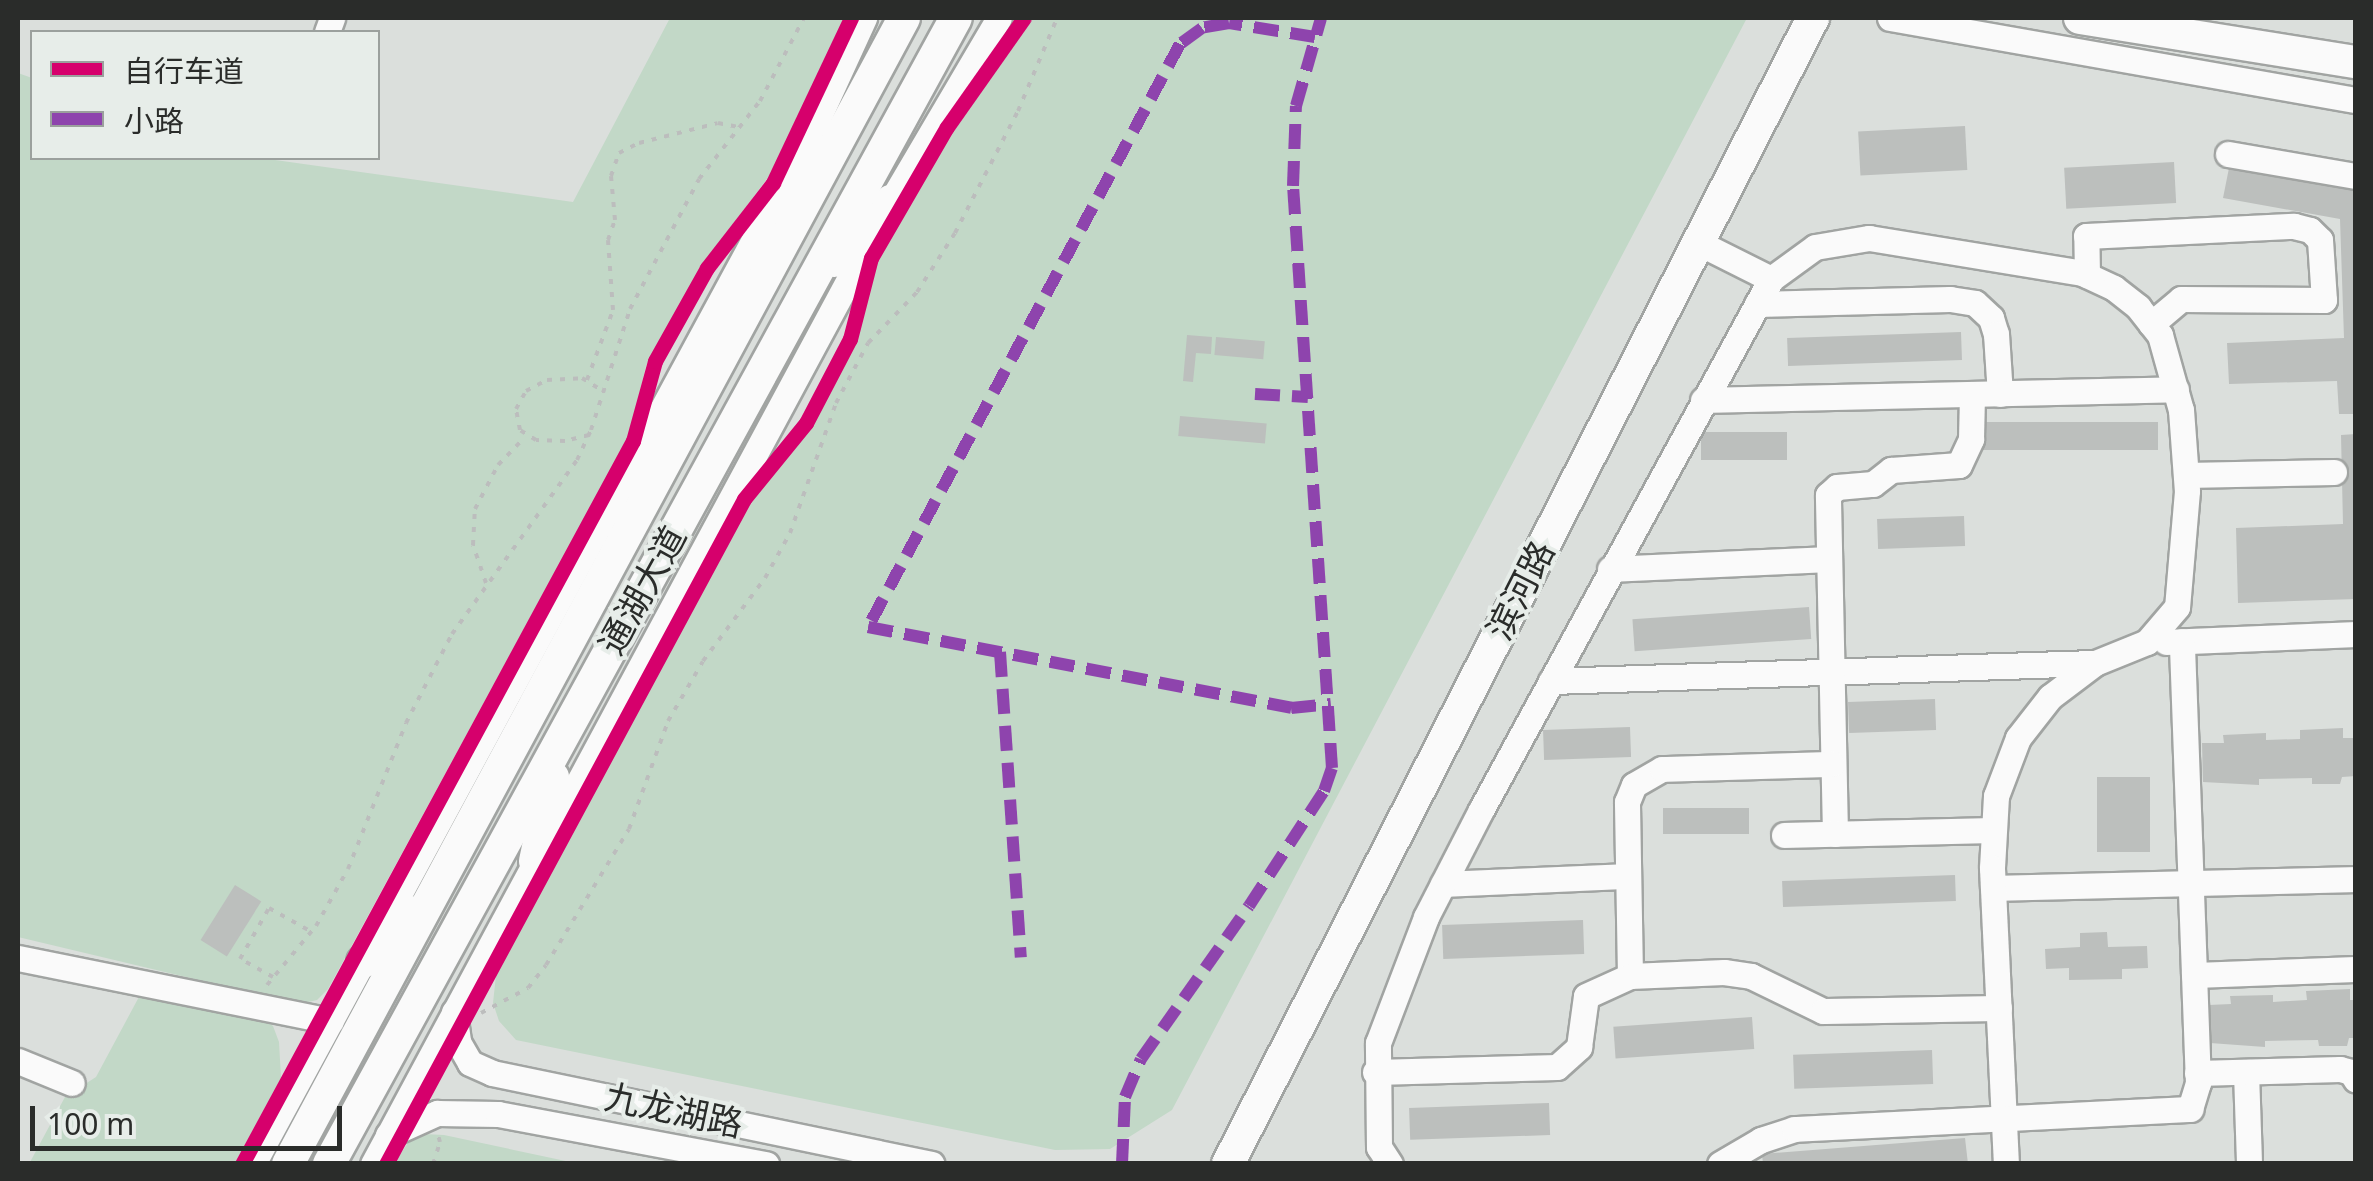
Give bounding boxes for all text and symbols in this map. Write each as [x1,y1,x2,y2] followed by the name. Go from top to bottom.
[30,30,380,160] legend
[124,50,244,91] text: 自行车道
[124,100,184,141] text: 小路
[590,519,694,661] street label: 通湖大道
[1477,534,1563,646] street label: 滨河路
[601,1075,747,1145] street label: 九龙湖路
[35,1086,348,1148] scale bar
[47,1103,134,1144] text: 100 m

